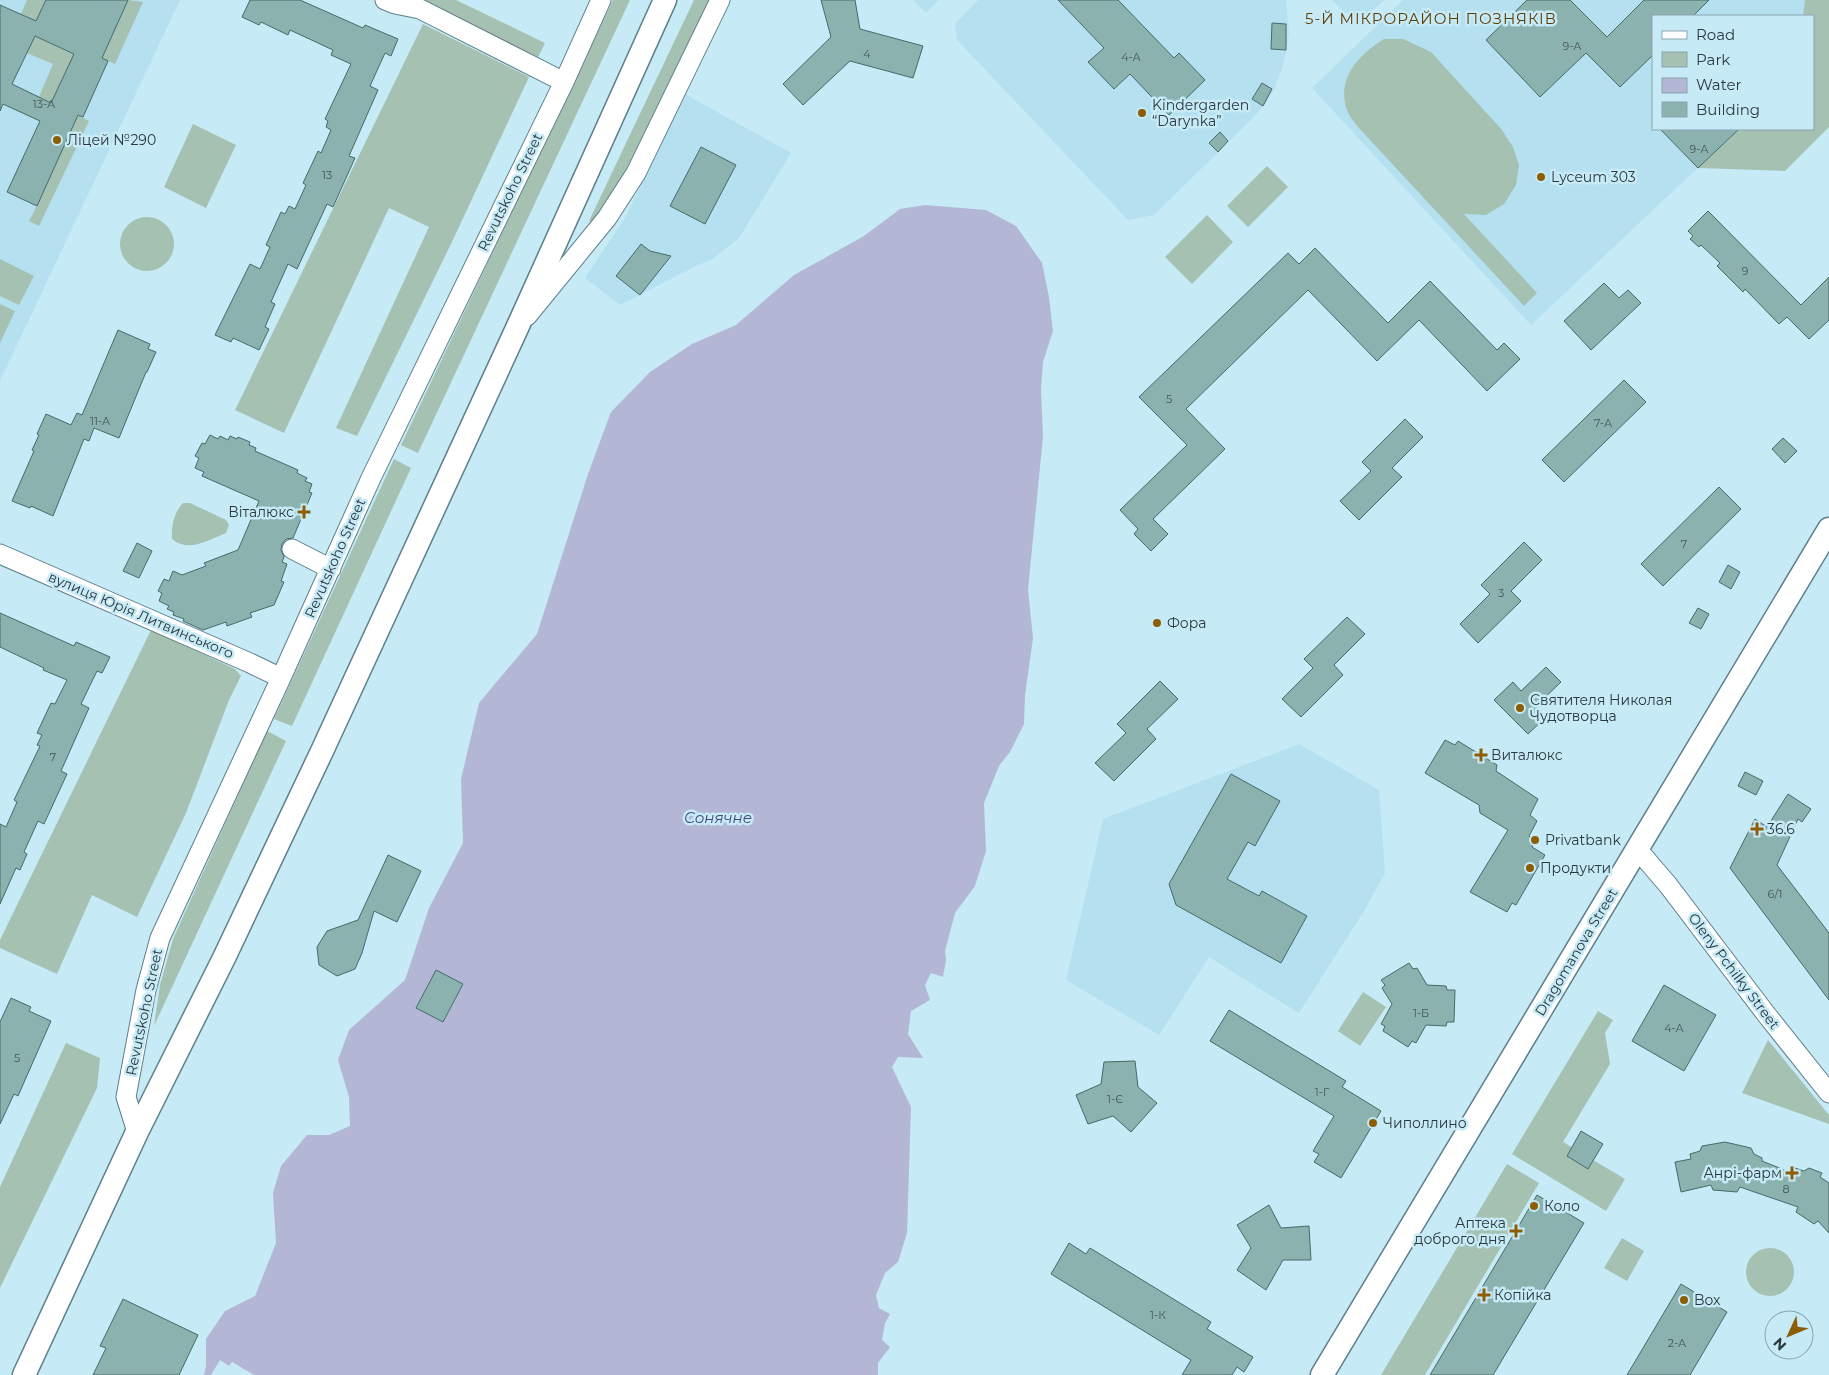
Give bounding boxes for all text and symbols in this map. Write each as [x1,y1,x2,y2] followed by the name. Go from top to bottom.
[1305,9,1557,28] district label: 5-Й МІКРОРАЙОН ПОЗНЯКІВ
[1652,15,1814,130] legend
[1696,25,1735,44] text: Road
[1562,39,1582,53] house number: 9-А
[863,47,871,61] house number: 4
[1121,50,1142,64] house number: 4-А
[1696,50,1730,69] text: Park
[1696,75,1742,94] text: Water
[1152,96,1249,130] place label: Kindergarden “Darynka”
[33,97,56,111] house number: 13-А
[1696,100,1760,119] text: Building
[1136,107,1148,119] marker: Kindergarden “Darynka”
[474,130,547,254] street label: Revutskoho Street
[67,131,156,149] place label: Ліцей №290
[51,134,63,146] marker: Ліцей №290
[1689,142,1709,156] house number: 9-А
[322,168,332,182] house number: 13
[1551,168,1636,186] place label: Lyceum 303
[1535,171,1547,183] marker: Lyceum 303
[1742,264,1749,278] house number: 9
[1166,392,1172,406] house number: 5
[90,414,111,428] house number: 11-А
[1594,416,1613,430] house number: 7-А
[301,495,370,621] street label: Revutskoho Street
[228,503,294,521] place label: Віталюкс
[298,506,310,518] marker: Віталюкс
[1681,537,1687,551] house number: 7
[46,568,237,662] street label: вулиця Юрія Литвинського
[1498,586,1504,600] house number: 3
[1167,614,1206,632] place label: Фора
[1151,617,1163,629] marker: Фора
[1530,691,1672,725] place label: Святителя Николая Чудотворца
[1514,702,1526,714] marker: Святителя Николая Чудотворца
[1491,746,1563,764] place label: Виталюкс
[1475,749,1487,761] marker: Виталюкс
[50,750,56,764] house number: 7
[684,808,752,827] water label: Сонячне
[1767,820,1795,838] place label: 36.6
[1751,823,1763,835] marker: 36.6
[1545,831,1621,849] place label: Privatbank
[1529,834,1541,846] marker: Privatbank
[1540,859,1611,877] place label: Продукти
[1524,862,1536,874] marker: Продукти
[1531,885,1621,1019] street label: Dragomanova Street
[1768,887,1782,901] house number: 6/1
[1684,909,1784,1033] street label: Oleny Pchilky Street
[122,947,166,1077] street label: Revutskoho Street
[1413,1006,1429,1020] house number: 1-Б
[1664,1021,1685,1035] house number: 4-А
[14,1051,20,1065] house number: 5
[1315,1085,1330,1099] house number: 1-Г
[1107,1092,1123,1106] house number: 1-Є
[1383,1114,1467,1132] place label: Чиполлино
[1367,1117,1379,1129] marker: Чиполлино
[1703,1164,1782,1182] place label: Анрі-фарм
[1786,1167,1798,1179] marker: Анрі-фарм
[1782,1182,1790,1196] house number: 8
[1544,1197,1580,1215] place label: Коло
[1528,1200,1540,1212] marker: Коло
[1414,1214,1506,1248] place label: Аптека доброго дня
[1510,1225,1522,1237] marker: Аптека доброго дня
[1494,1286,1551,1304] place label: Копійка
[1478,1289,1490,1301] marker: Копійка
[1694,1291,1721,1309] place label: Box
[1678,1294,1690,1306] marker: Box
[1150,1308,1166,1322] house number: 1-К
[1764,1310,1814,1360] north arrow
[1769,1334,1790,1354] text: N
[1668,1336,1687,1350] house number: 2-А

